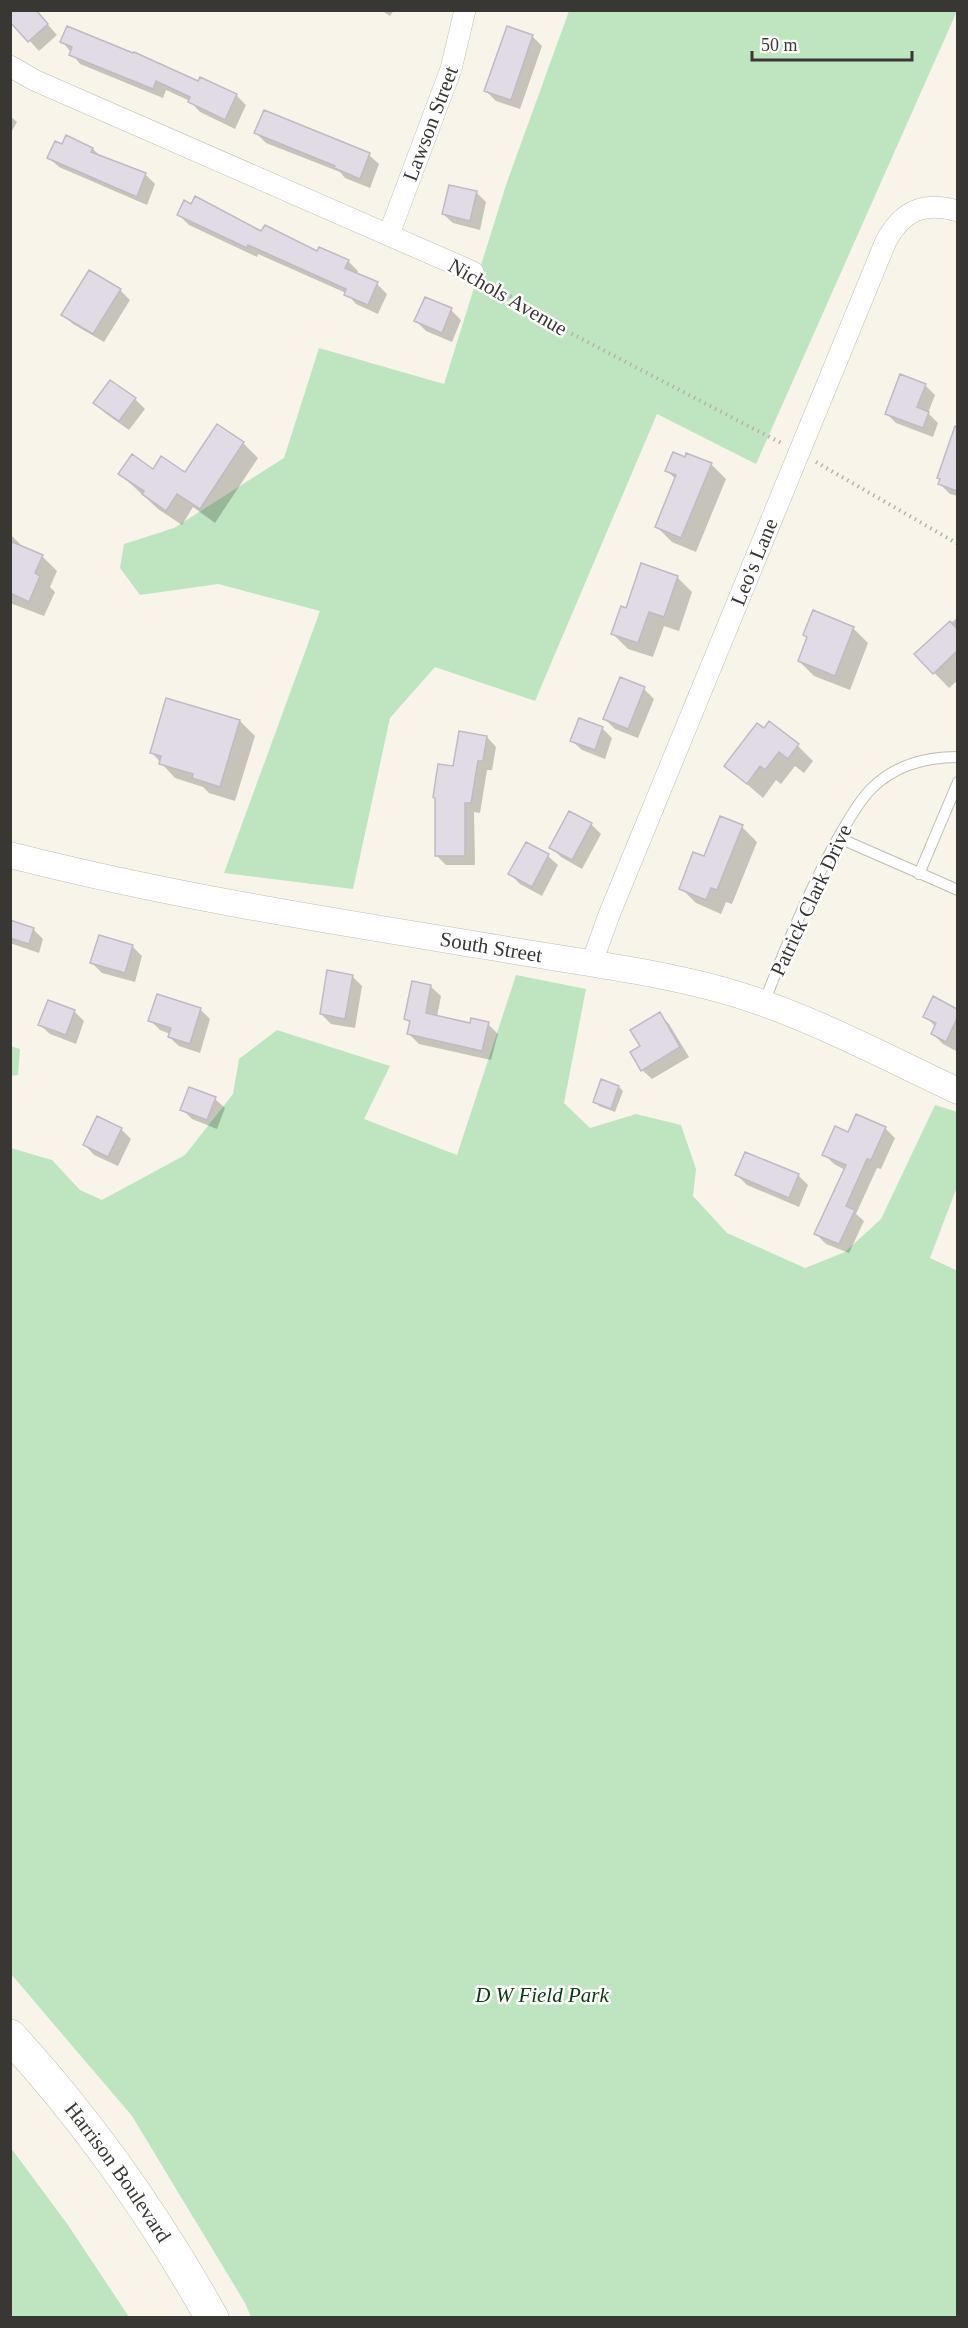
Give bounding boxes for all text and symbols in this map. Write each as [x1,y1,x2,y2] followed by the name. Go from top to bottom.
[752,24,912,62] scale bar
[761,35,798,55] text: 50 m
[398,63,463,184] street label: Lawson Street
[444,253,572,341] street label: Nichols Avenue
[726,515,783,609] street label: Leo's Lane
[765,820,857,980] street label: Patrick Clark Drive
[438,927,544,967] street label: South Street
[474,1983,609,2007] park label: D W Field Park
[60,2097,176,2247] street label: Harrison Boulevard

